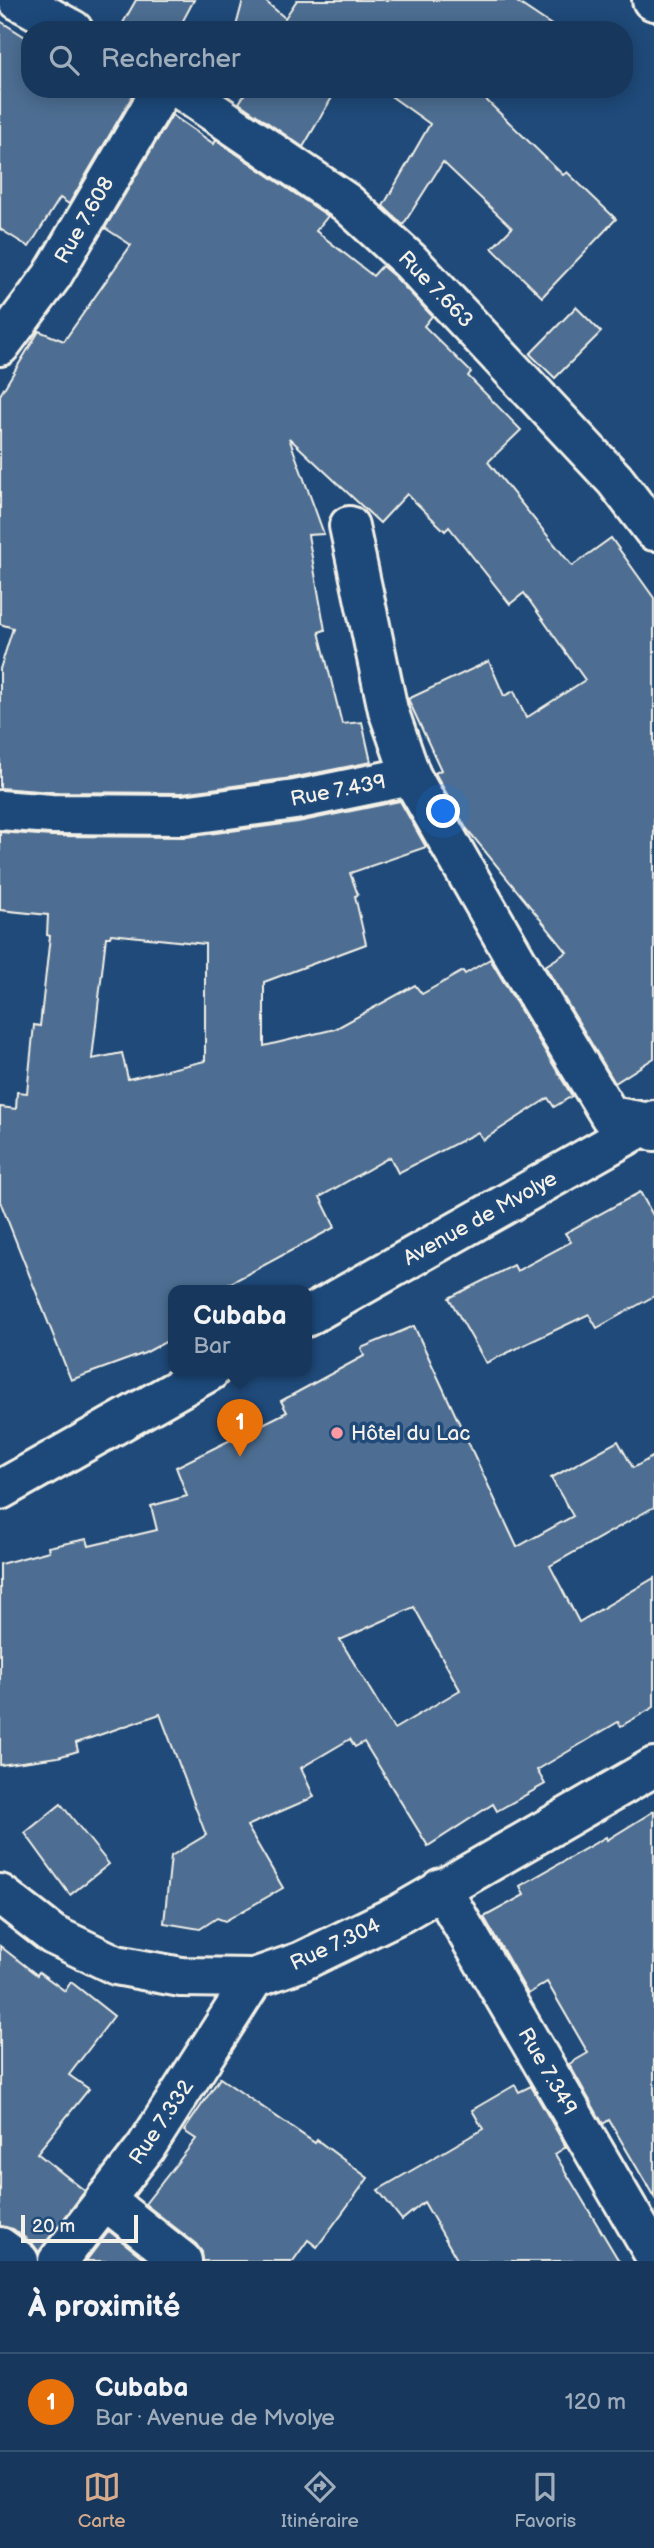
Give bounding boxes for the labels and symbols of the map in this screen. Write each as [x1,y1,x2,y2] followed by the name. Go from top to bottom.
[50,172,119,268] street label: Rue 7.608
[393,246,478,333] street label: Rue 7.663
[288,769,388,812] street label: Rue 7.439
[426,794,460,828] your location
[399,1166,561,1271] street label: Avenue de Mvolye
[217,1399,263,1457] pin: 1
[351,1421,470,1446] place label: Hôtel du Lac
[329,1425,345,1441] marker: Hôtel du Lac
[286,1913,384,1976] street label: Rue 7.304
[513,2023,583,2119] street label: Rue 7.349
[124,2075,199,2169] street label: Rue 7.332
[21,2212,138,2244] scale bar

